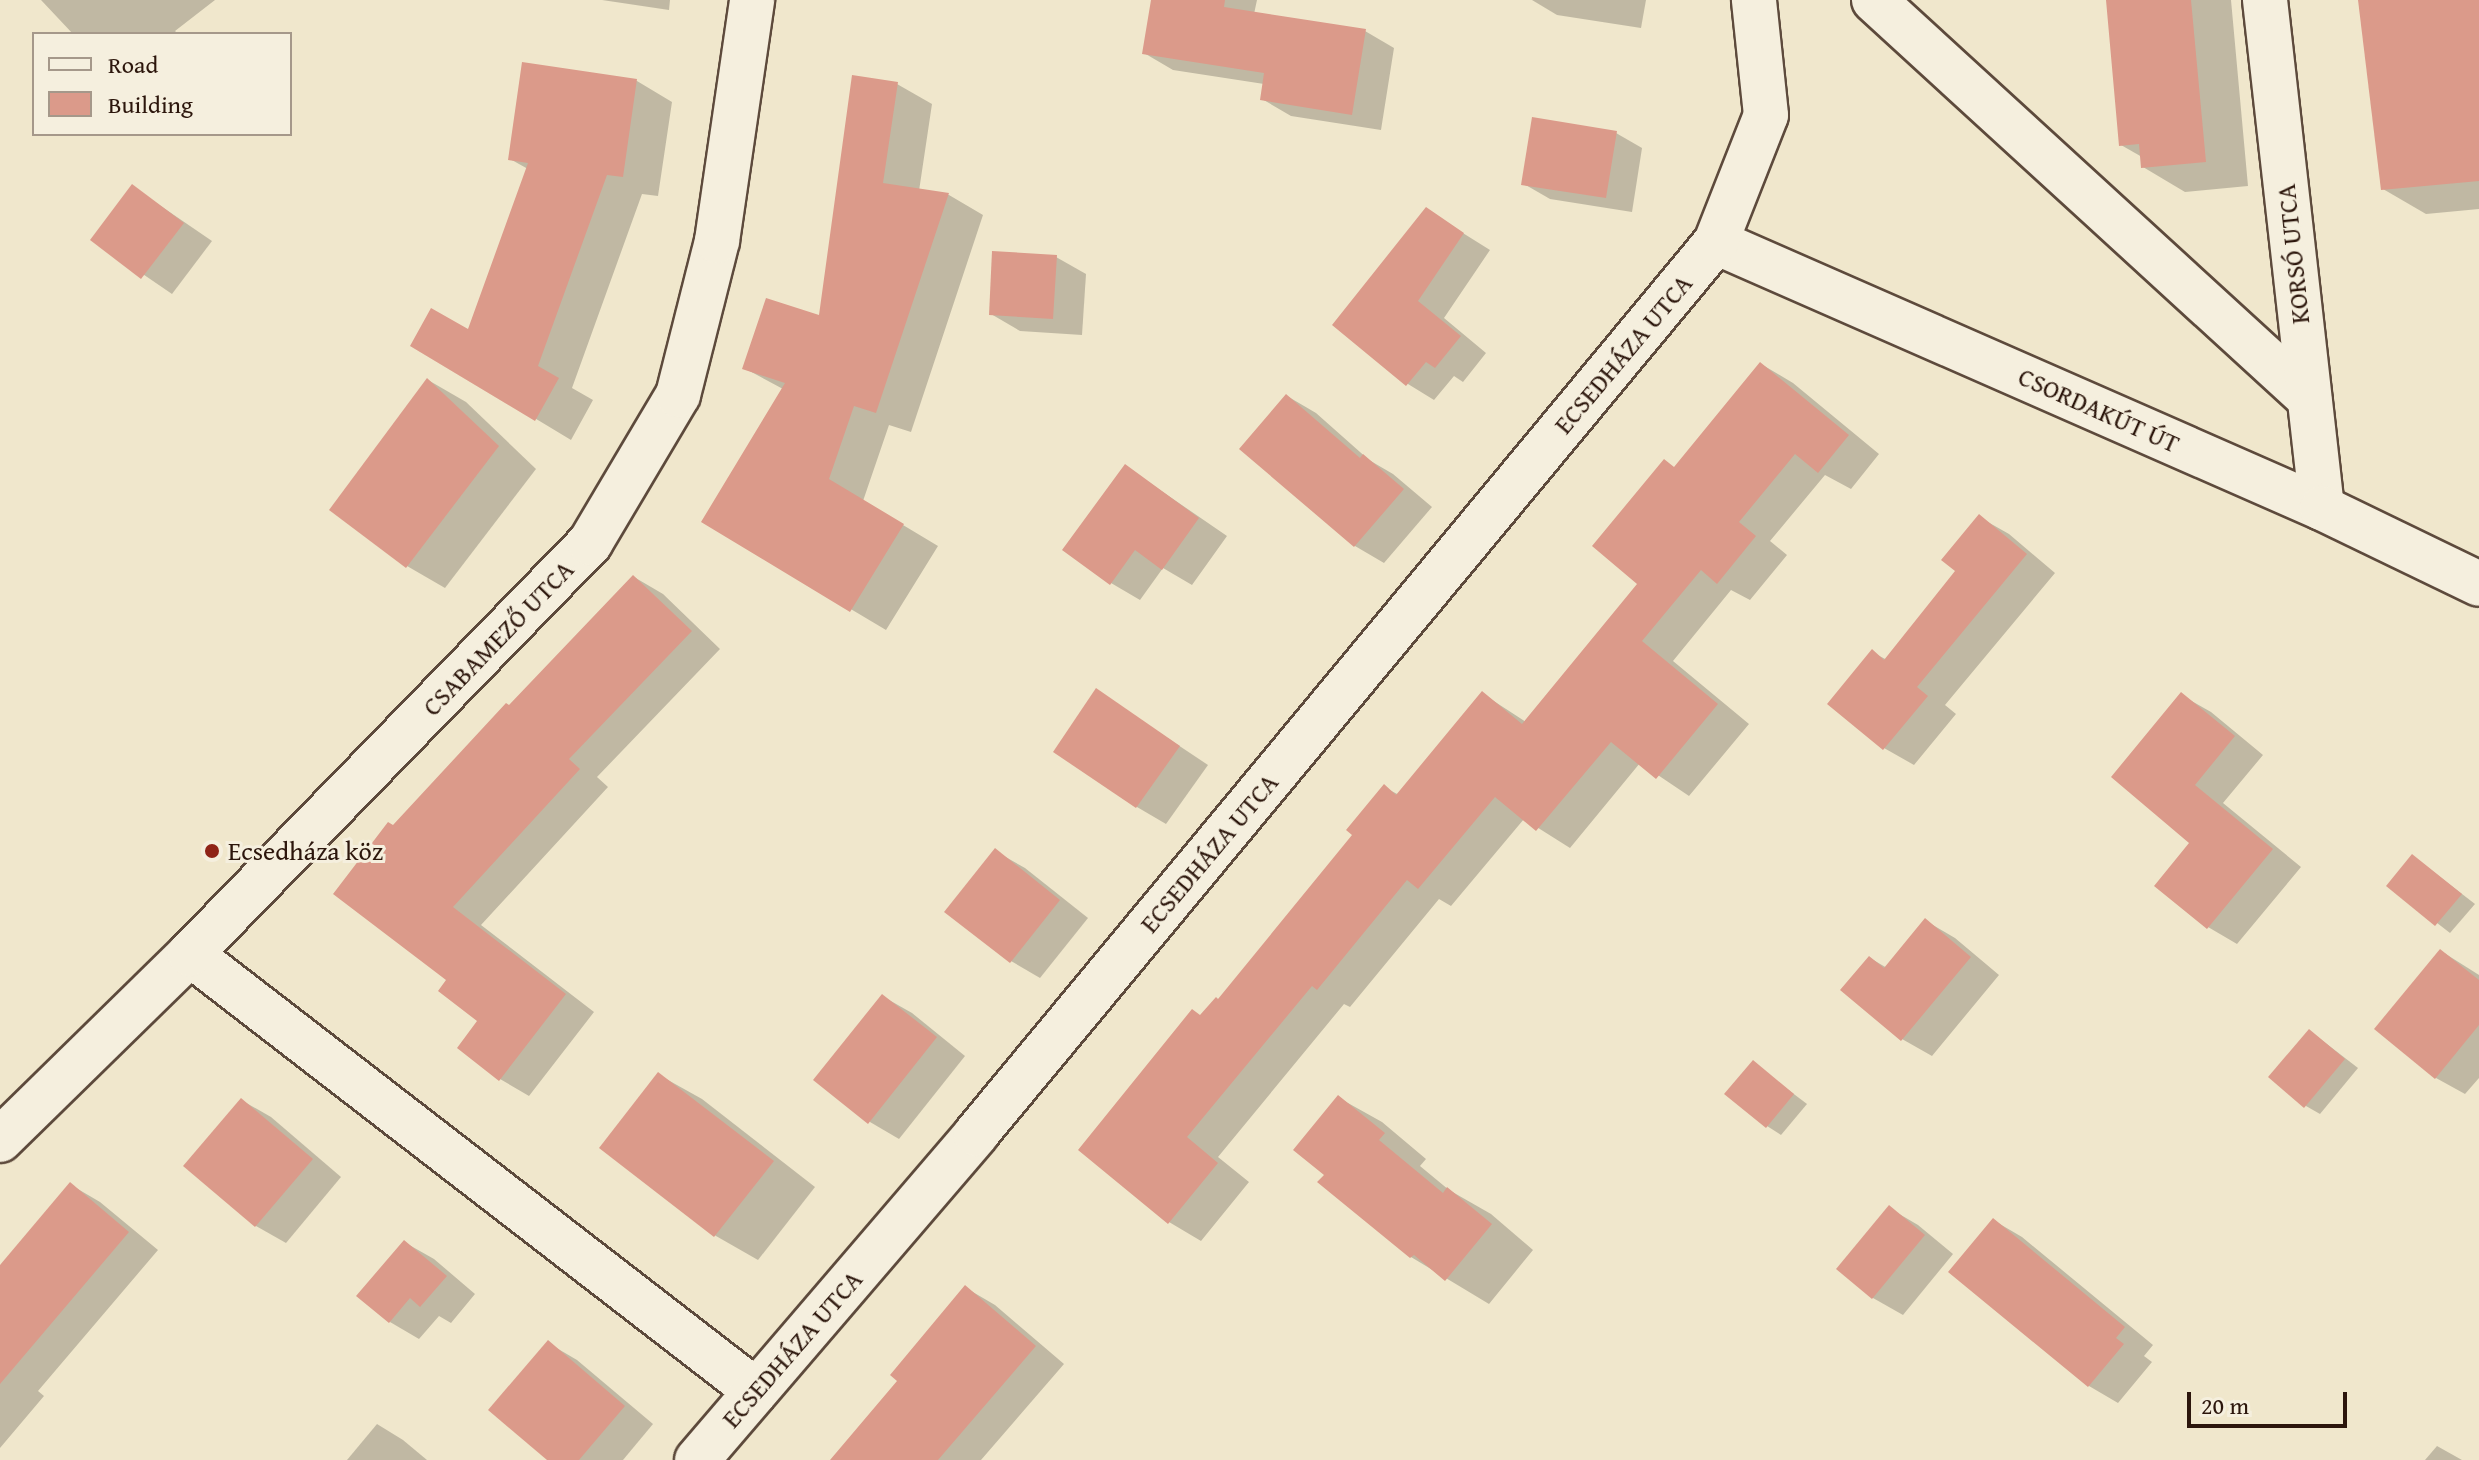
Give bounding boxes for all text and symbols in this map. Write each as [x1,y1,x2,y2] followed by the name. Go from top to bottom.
[32,32,292,136] legend
[108,47,158,82] text: Road
[108,87,193,122] text: Building
[2270,183,2316,325] street label: KORSÓ UTCA
[1547,268,1699,440] street label: ECSEDHÁZA UTCA
[2014,361,2184,459] street label: CSORDAKÚT ÚT
[416,554,580,722] street label: CSABAMEZŐ UTCA
[1133,767,1285,939] street label: ECSEDHÁZA UTCA
[228,835,383,867] place label: Ecsedháza köz
[203,842,221,860] marker: Ecsedháza köz
[715,1264,869,1434] street label: ECSEDHÁZA UTCA
[2191,1376,2351,1426] scale bar
[2201,1388,2249,1423] text: 20 m

